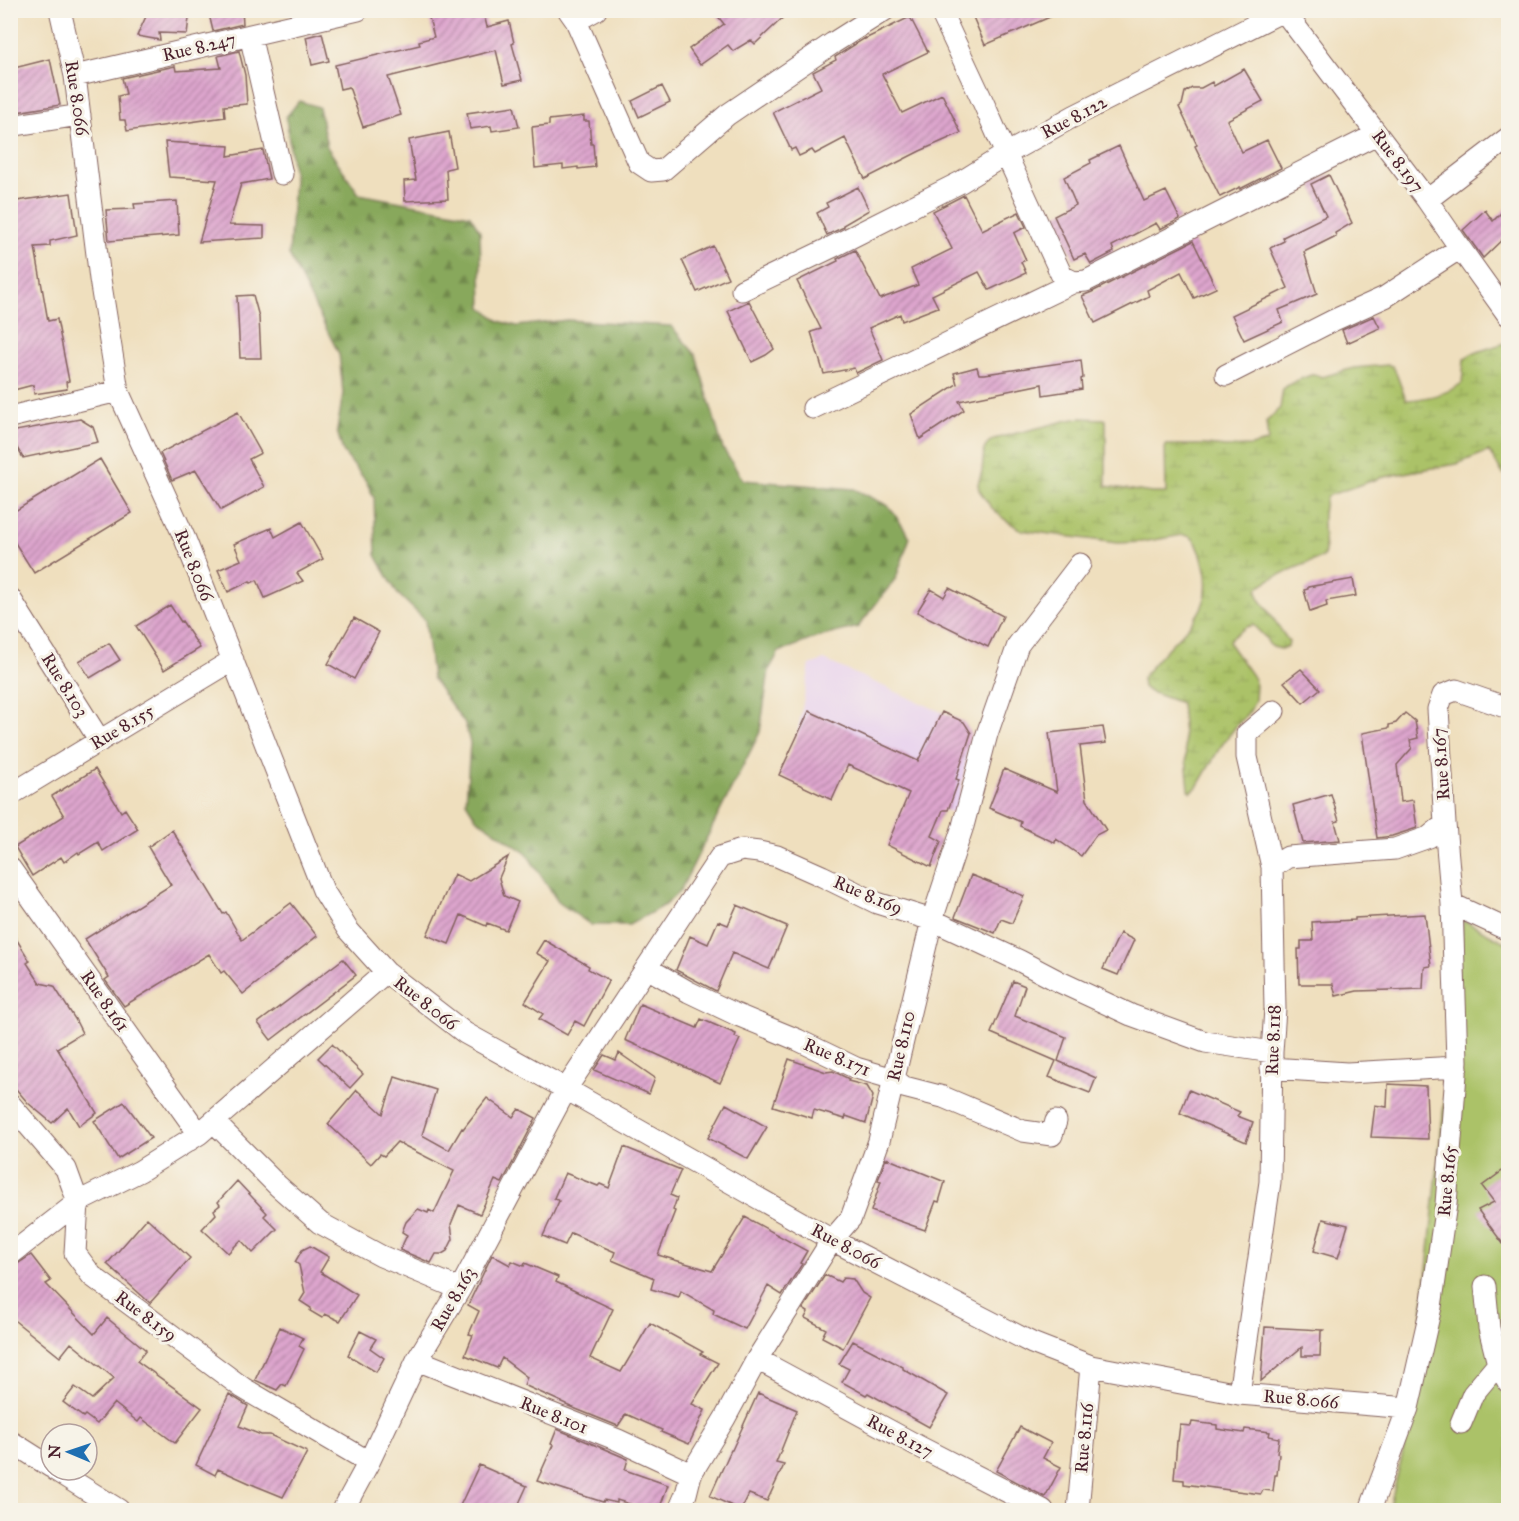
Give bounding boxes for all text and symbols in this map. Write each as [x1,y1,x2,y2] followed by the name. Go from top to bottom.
[160,28,238,66] street label: Rue 8.247
[60,59,94,138] street label: Rue 8.066
[1037,90,1111,144] street label: Rue 8.122
[1367,125,1429,197] street label: Rue 8.197
[170,526,219,605] street label: Rue 8.066
[37,649,93,721] street label: Rue 8.103
[86,699,158,755] street label: Rue 8.155
[1427,727,1455,801] street label: Rue 8.167
[830,871,906,919] street label: Rue 8.169
[76,966,134,1036] street label: Rue 8.161
[389,971,463,1035] street label: Rue 8.066
[1261,1004,1285,1076] street label: Rue 8.118
[882,1009,920,1083] street label: Rue 8.110
[800,1033,874,1081] street label: Rue 8.171
[1433,1144,1461,1218] street label: Rue 8.165
[807,1219,885,1274] street label: Rue 8.066
[426,1263,480,1335] street label: Rue 8.163
[111,1286,181,1346] street label: Rue 8.159
[1262,1385,1340,1413] street label: Rue 8.066
[517,1391,591,1439] street label: Rue 8.101
[1070,1401,1098,1474] street label: Rue 8.116
[863,1409,937,1463] street label: Rue 8.127
[39,1422,99,1482] north arrow
[45,1444,64,1459] text: N

